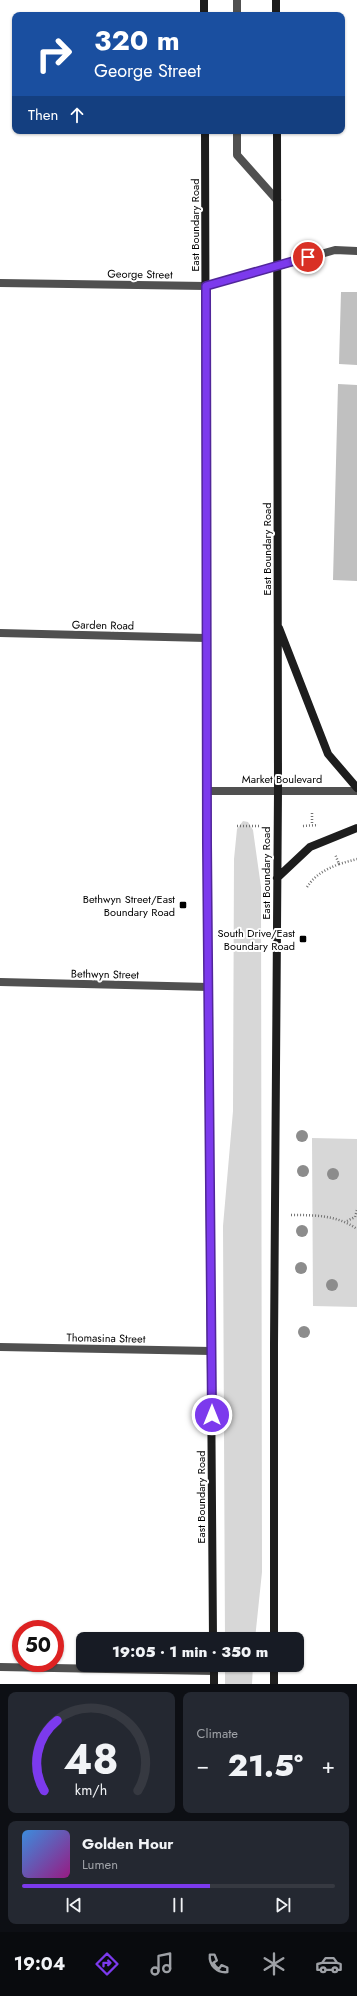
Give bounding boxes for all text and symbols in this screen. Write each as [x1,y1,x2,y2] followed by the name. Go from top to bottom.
[94,20,180,61] text: 320 m
[28,28,80,80] icon: right
[94,58,201,84] text: George Street
[28,104,58,126] text: Then
[66,104,88,126] icon: ahead
[187,179,203,271] street label: East Boundary Road
[291,240,325,274] pin
[297,246,319,268] icon: arrive
[107,265,173,283] street label: George Street
[259,503,275,595] street label: East Boundary Road
[72,616,134,634] street label: Garden Road
[242,771,322,787] street label: Market Boulevard
[258,827,274,919] street label: East Boundary Road
[83,891,175,920] place label: Bethwyn Street/East Boundary Road
[178,900,188,910] marker: Bethwyn Street/East Boundary Road
[217,925,295,954] place label: South Drive/East Boundary Road
[298,934,308,944] marker: South Drive/East Boundary Road
[71,965,140,983] street label: Bethwyn Street
[67,1329,146,1347] street label: Thomasina Street
[191,1394,233,1436] position arrow
[193,1451,209,1543] street label: East Boundary Road
[12,1620,64,1672] speed limit sign: 50
[112,1641,268,1663] text: 19:05 · 1 min · 350 m
[197,1724,238,1743] text: Climate
[64,1728,119,1789] text: 48
[228,1744,303,1787] text: 21.5°
[197,1749,209,1781] text: −
[321,1749,335,1781] text: +
[75,1779,107,1799] text: km/h
[82,1833,174,1855] text: Golden Hour
[82,1855,118,1874] text: Lumen
[63,1894,85,1916] icon: previous
[167,1894,189,1916] icon: pause
[272,1894,294,1916] icon: next
[93,1950,121,1978] icon: directions
[148,1950,176,1978] icon: music
[204,1950,232,1978] icon: phone
[260,1950,288,1978] icon: climate
[315,1950,343,1978] icon: car
[14,1951,65,1977] text: 19:04

